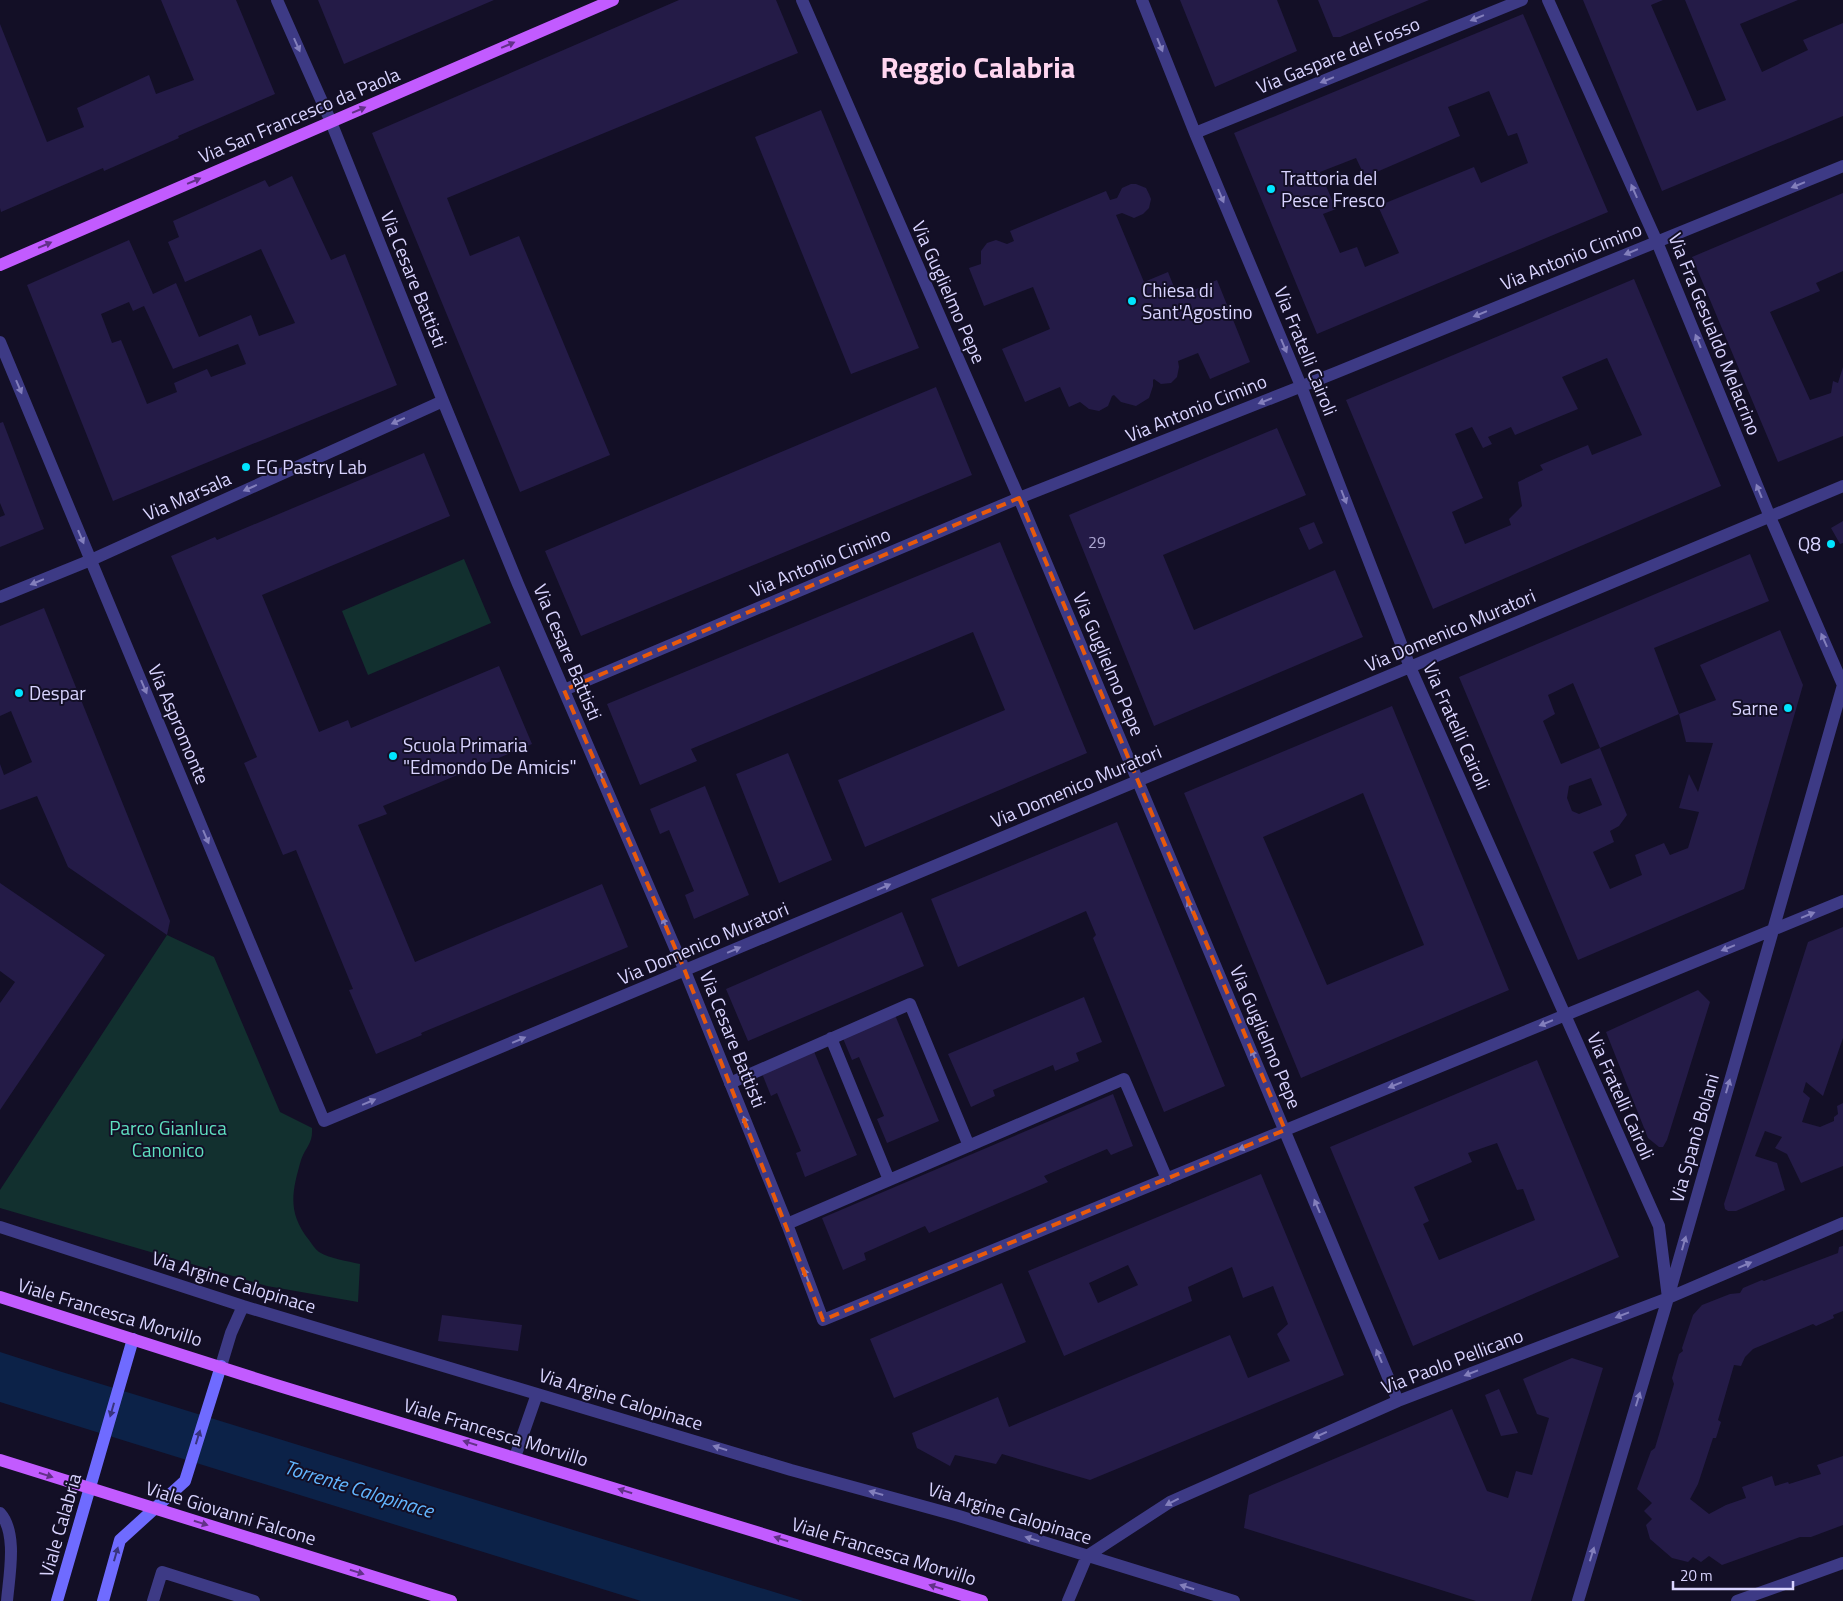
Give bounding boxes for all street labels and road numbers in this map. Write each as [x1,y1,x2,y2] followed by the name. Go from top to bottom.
[1252,8,1424,101] street label: Via Gaspare del Fosso
[194,59,404,170] street label: Via San Francesco da Paola
[374,206,455,352] street label: Via Cesare Battisti
[1496,214,1646,297] street label: Via Antonio Cimino
[905,216,994,368] street label: Via Guglielmo Pepe
[1662,228,1769,439] street label: Via Fra Gesualdo Melacrino
[1267,282,1346,420] street label: Via Fratelli Cairoli
[1121,366,1271,449] street label: Via Antonio Cimino
[138,463,236,528] street label: Via Marsala
[745,519,895,604] street label: Via Antonio Cimino
[527,579,610,724] street label: Via Cesare Battisti
[1360,580,1540,679] street label: Via Domenico Muratori
[1066,587,1153,740] street label: Via Guglielmo Pepe
[1416,657,1499,794] street label: Via Fratelli Cairoli
[141,659,218,788] street label: Via Aspromonte
[986,736,1166,835] street label: Via Domenico Muratori
[613,893,793,992] street label: Via Domenico Muratori
[1223,960,1310,1113] street label: Via Guglielmo Pepe
[693,966,774,1112] street label: Via Cesare Battisti
[1580,1027,1663,1164] street label: Via Fratelli Cairoli
[1661,1070,1726,1206] street label: Via Spanò Bolani
[148,1243,320,1320] street label: Via Argine Calopinace
[14,1270,206,1353] street label: Viale Francesca Morvillo
[1377,1320,1527,1401] street label: Via Paolo Pellicano
[535,1360,707,1437] street label: Via Argine Calopinace
[400,1390,592,1473] street label: Viale Francesca Morvillo
[31,1469,88,1580] street label: Viale Calabria
[142,1473,320,1552] street label: Viale Giovanni Falcone
[924,1474,1096,1551] street label: Via Argine Calopinace
[788,1509,980,1592] street label: Viale Francesca Morvillo

